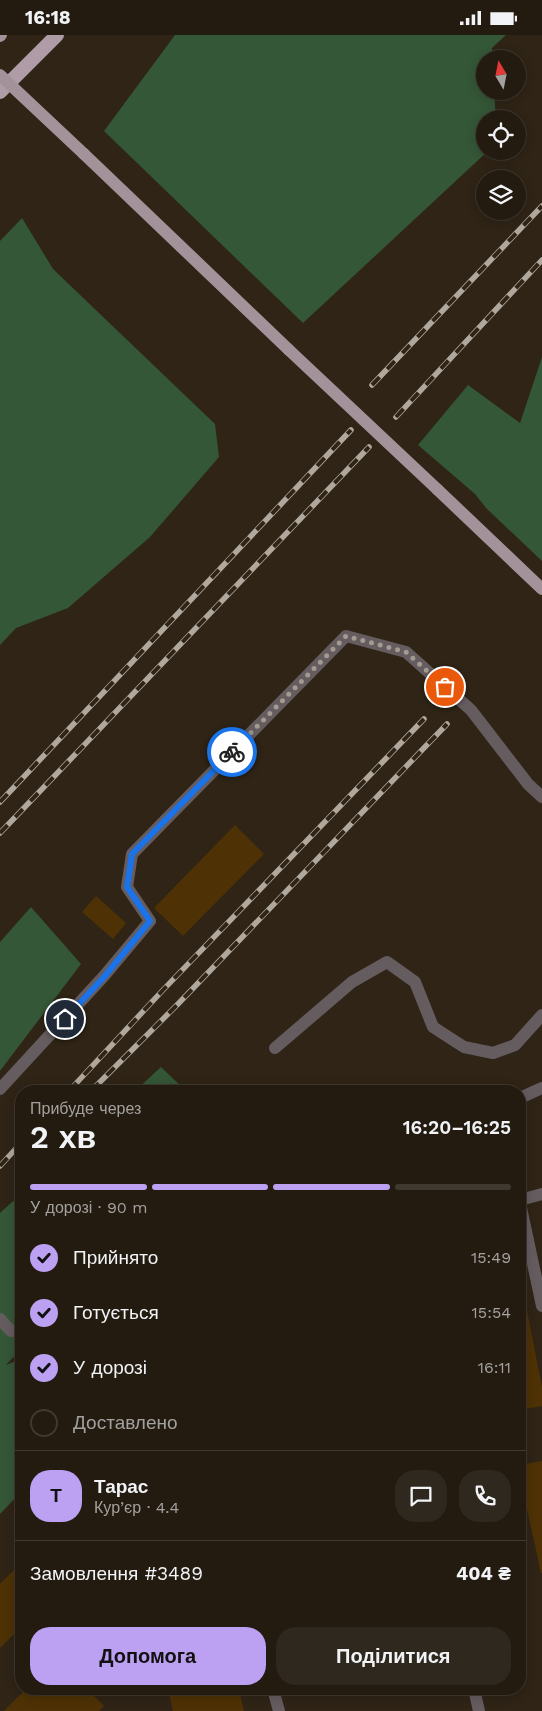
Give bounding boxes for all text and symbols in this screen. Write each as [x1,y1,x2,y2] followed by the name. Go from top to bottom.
[25,6,71,29] text: 16:18
[476,50,526,100] north arrow
[476,50,526,220] map controls
[476,110,526,160] button: locate
[476,170,526,220] button: layers
[424,666,466,708] pin
[431,673,459,701] icon: bag
[207,727,257,777] courier
[218,738,246,766] icon: bike
[44,998,86,1040] pin
[51,1005,79,1033] icon: home
[30,1099,141,1118] text: Прибуде через
[403,1116,511,1139] text: 16:20–16:25
[30,1118,96,1156] text: 2 хв
[30,1198,147,1217] text: У дорозі · 90 m
[30,1244,58,1272] icon: check
[73,1246,158,1269] text: Прийнято
[471,1248,511,1267] text: 15:49
[30,1299,58,1327] icon: check
[73,1301,159,1324] text: Готується
[472,1303,511,1322] text: 15:54
[30,1354,58,1382] icon: check
[73,1356,147,1379] text: У дорозі
[478,1358,511,1377] text: 16:11
[73,1411,178,1434] text: Доставлено
[395,1470,447,1522] button: chat
[459,1470,511,1522] button: phone
[94,1475,148,1498] text: Тарас
[50,1484,62,1507] text: Т
[94,1498,179,1517] text: Кур’єр · 4.4
[30,1562,203,1585] text: Замовлення #3489
[456,1562,511,1585] text: 404 ₴
[30,1627,266,1685] button: Допомога
[276,1627,511,1685] button: Поділитися

